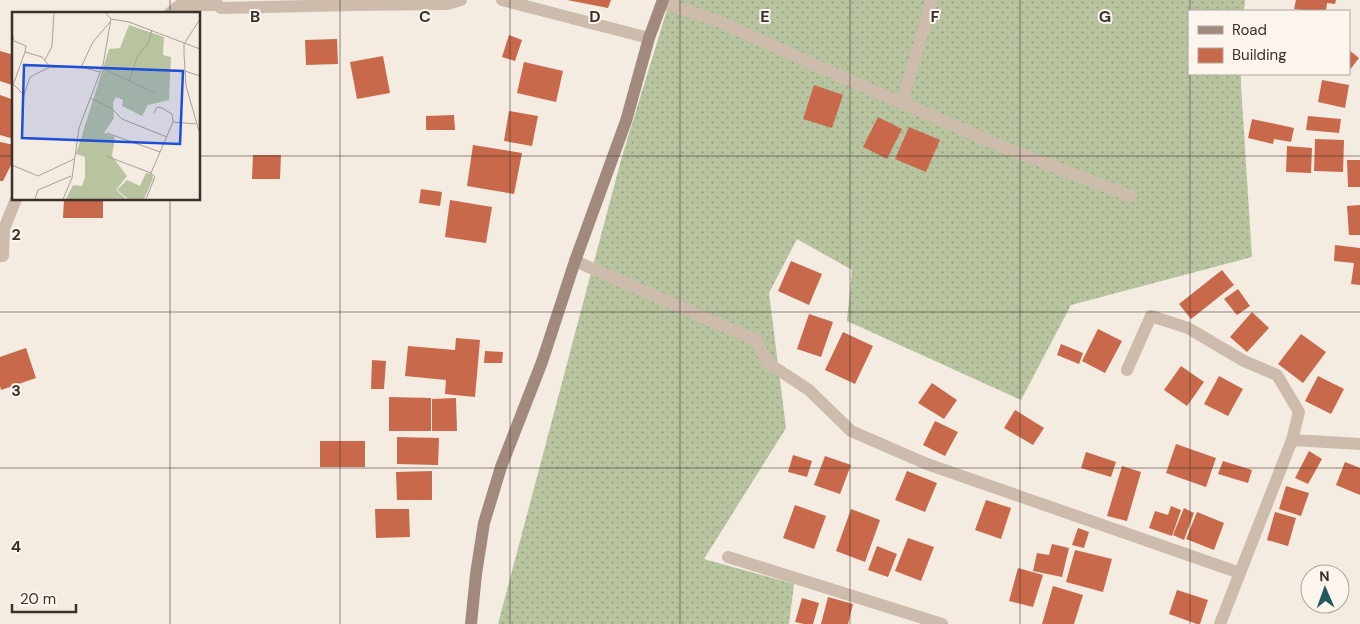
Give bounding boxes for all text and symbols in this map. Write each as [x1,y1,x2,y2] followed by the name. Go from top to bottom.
[250,6,260,27] text: B
[419,6,431,27] text: C
[589,6,601,27] text: D
[760,6,770,27] text: E
[931,6,940,27] text: F
[1099,6,1111,27] text: G
[1188,10,1350,75] legend
[12,12,200,200] inset map
[1232,20,1267,40] text: Road
[1232,45,1287,65] text: Building
[11,224,21,245] text: 2
[11,380,21,401] text: 3
[11,536,21,557] text: 4
[1300,564,1350,614] north arrow
[1319,567,1330,585] text: N
[12,582,76,614] scale bar
[20,589,56,609] text: 20 m

